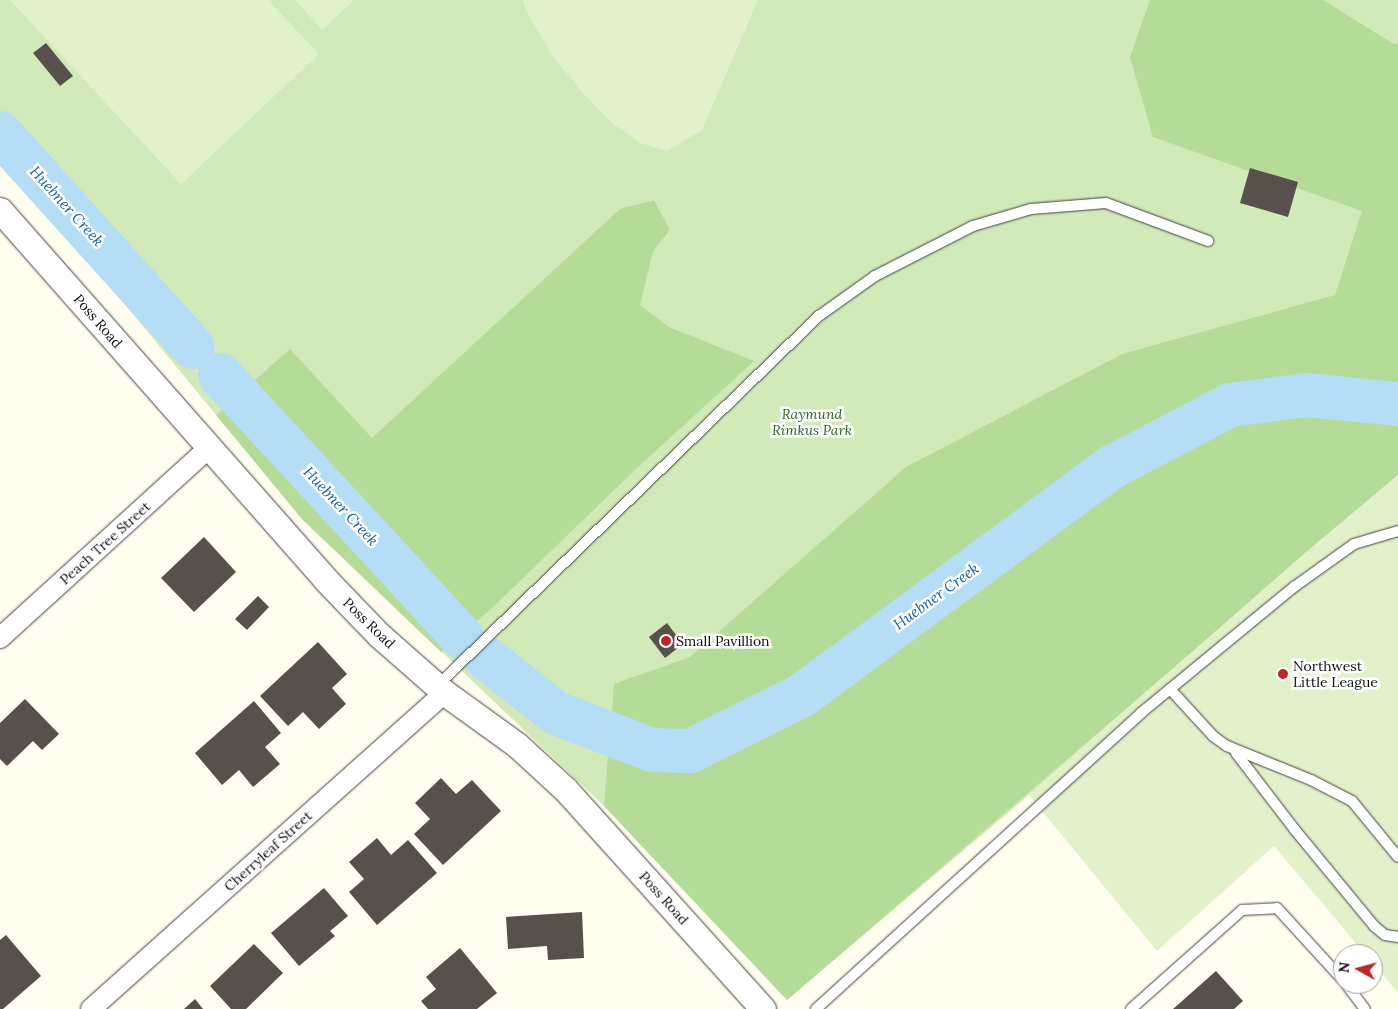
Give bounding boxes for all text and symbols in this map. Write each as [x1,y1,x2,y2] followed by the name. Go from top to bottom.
[26,162,108,250] water label: Huebner Creek
[70,291,126,351] street label: Poss Road
[772,406,852,438] park label: Raymund Rimkus Park
[300,463,382,549] water label: Huebner Creek
[56,498,154,588] street label: Peach Tree Street
[890,559,982,633] water label: Huebner Creek
[340,594,398,652] street label: Poss Road
[676,633,770,649] place label: Small Pavillion
[660,635,672,647] marker: Small Pavillion
[1293,658,1378,690] place label: Northwest Little League
[1277,668,1289,680] marker: Northwest Little League
[221,807,315,895] street label: Cherryleaf Street
[636,868,692,928] street label: Poss Road
[1333,944,1383,994] north arrow
[1335,961,1354,974] text: N

